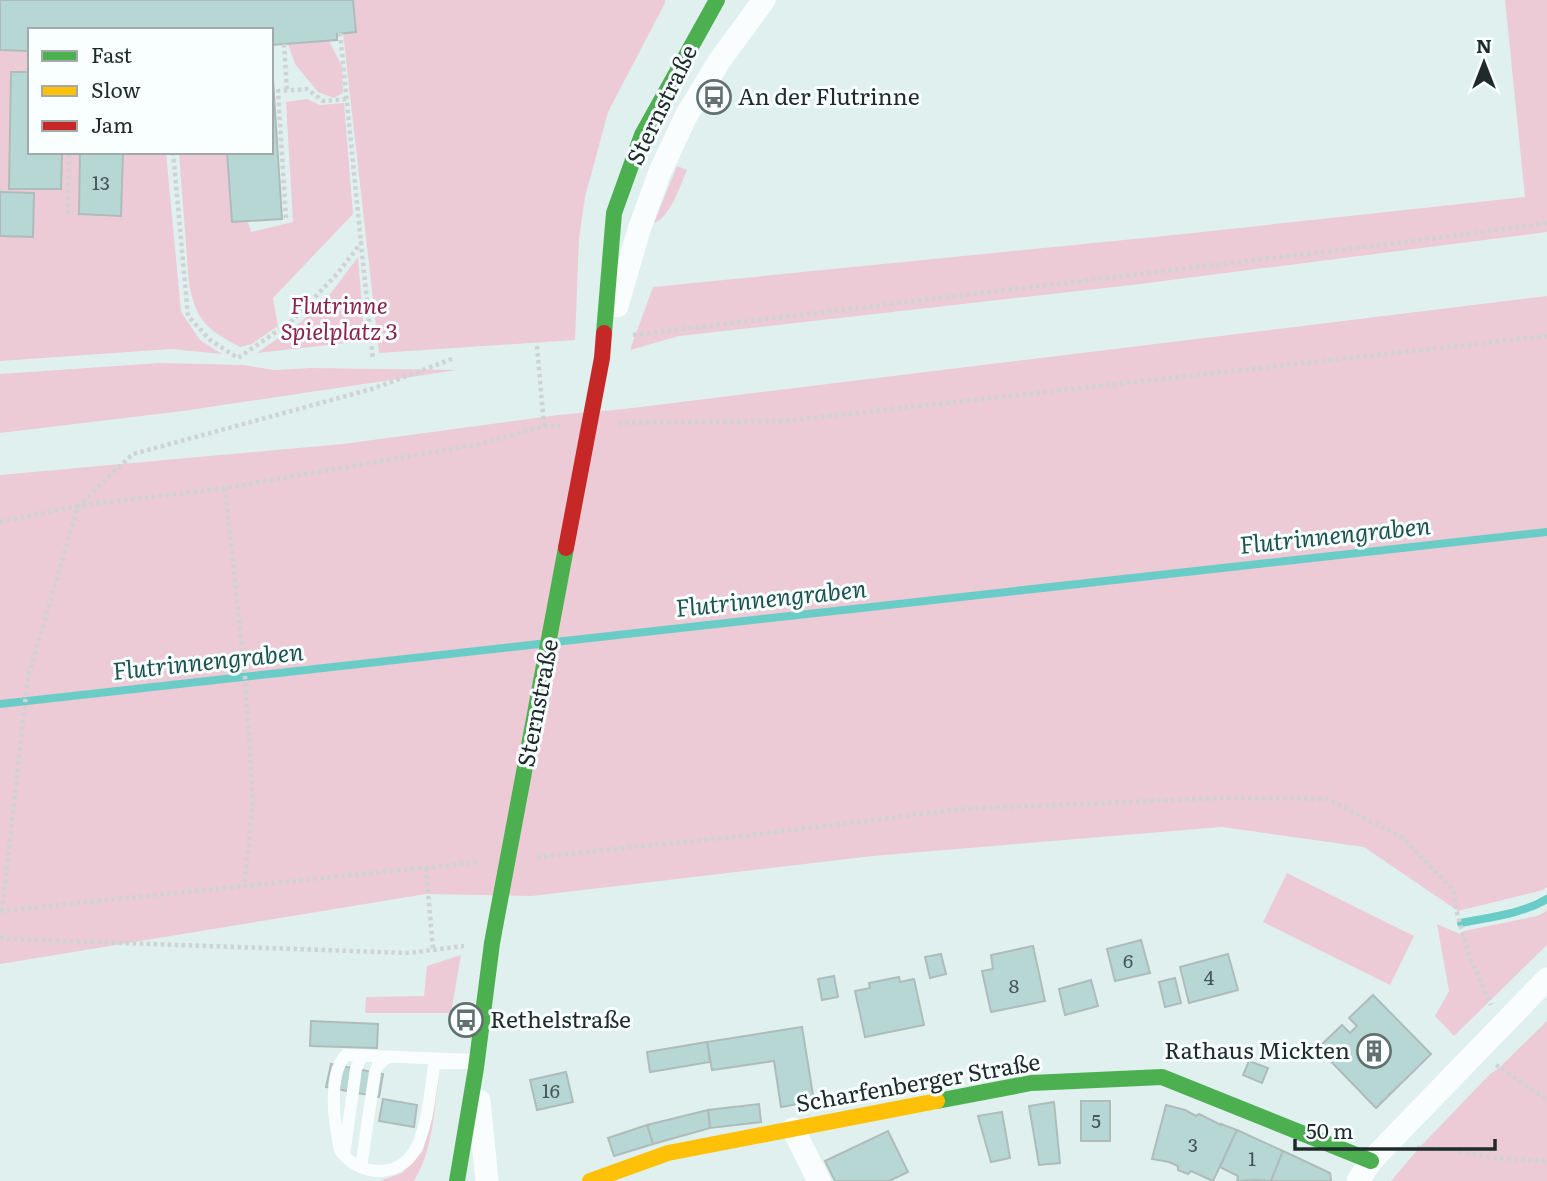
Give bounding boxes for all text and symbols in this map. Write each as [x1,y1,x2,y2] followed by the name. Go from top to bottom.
[28,28,273,154] legend
[1449,28,1519,98] north arrow
[1476,31,1492,59] text: N
[91,38,132,69] text: Fast
[616,38,704,170] street label: Sternstraße
[91,73,141,104] text: Slow
[695,78,733,116] bus stop icon: An der Flutrinne
[738,78,920,112] place label: An der Flutrinne
[91,108,133,139] text: Jam
[92,168,110,196] house number: 13
[281,287,397,347] park label: Flutrinne Spielplatz 3
[1238,506,1432,561] water label: Flutrinnengraben
[674,569,868,624] water label: Flutrinnengraben
[111,632,305,687] water label: Flutrinnengraben
[507,635,565,770] street label: Sternstraße
[1123,946,1133,974] house number: 6
[1204,963,1215,991] house number: 4
[1009,971,1019,999] house number: 8
[447,1001,485,1039] bus stop icon: Rethelstraße
[490,1001,631,1035] place label: Rethelstraße
[1164,1032,1350,1066] place label: Rathaus Mickten
[1355,1032,1393,1070] building icon: Rathaus Mickten
[793,1043,1043,1119] street label: Scharfenberger Straße
[542,1076,560,1104] house number: 16
[1091,1106,1101,1134] house number: 5
[1295,1108,1494,1152] scale bar
[1306,1114,1353,1145] text: 50 m
[1188,1130,1198,1158] house number: 3
[1248,1144,1256,1172] house number: 1

